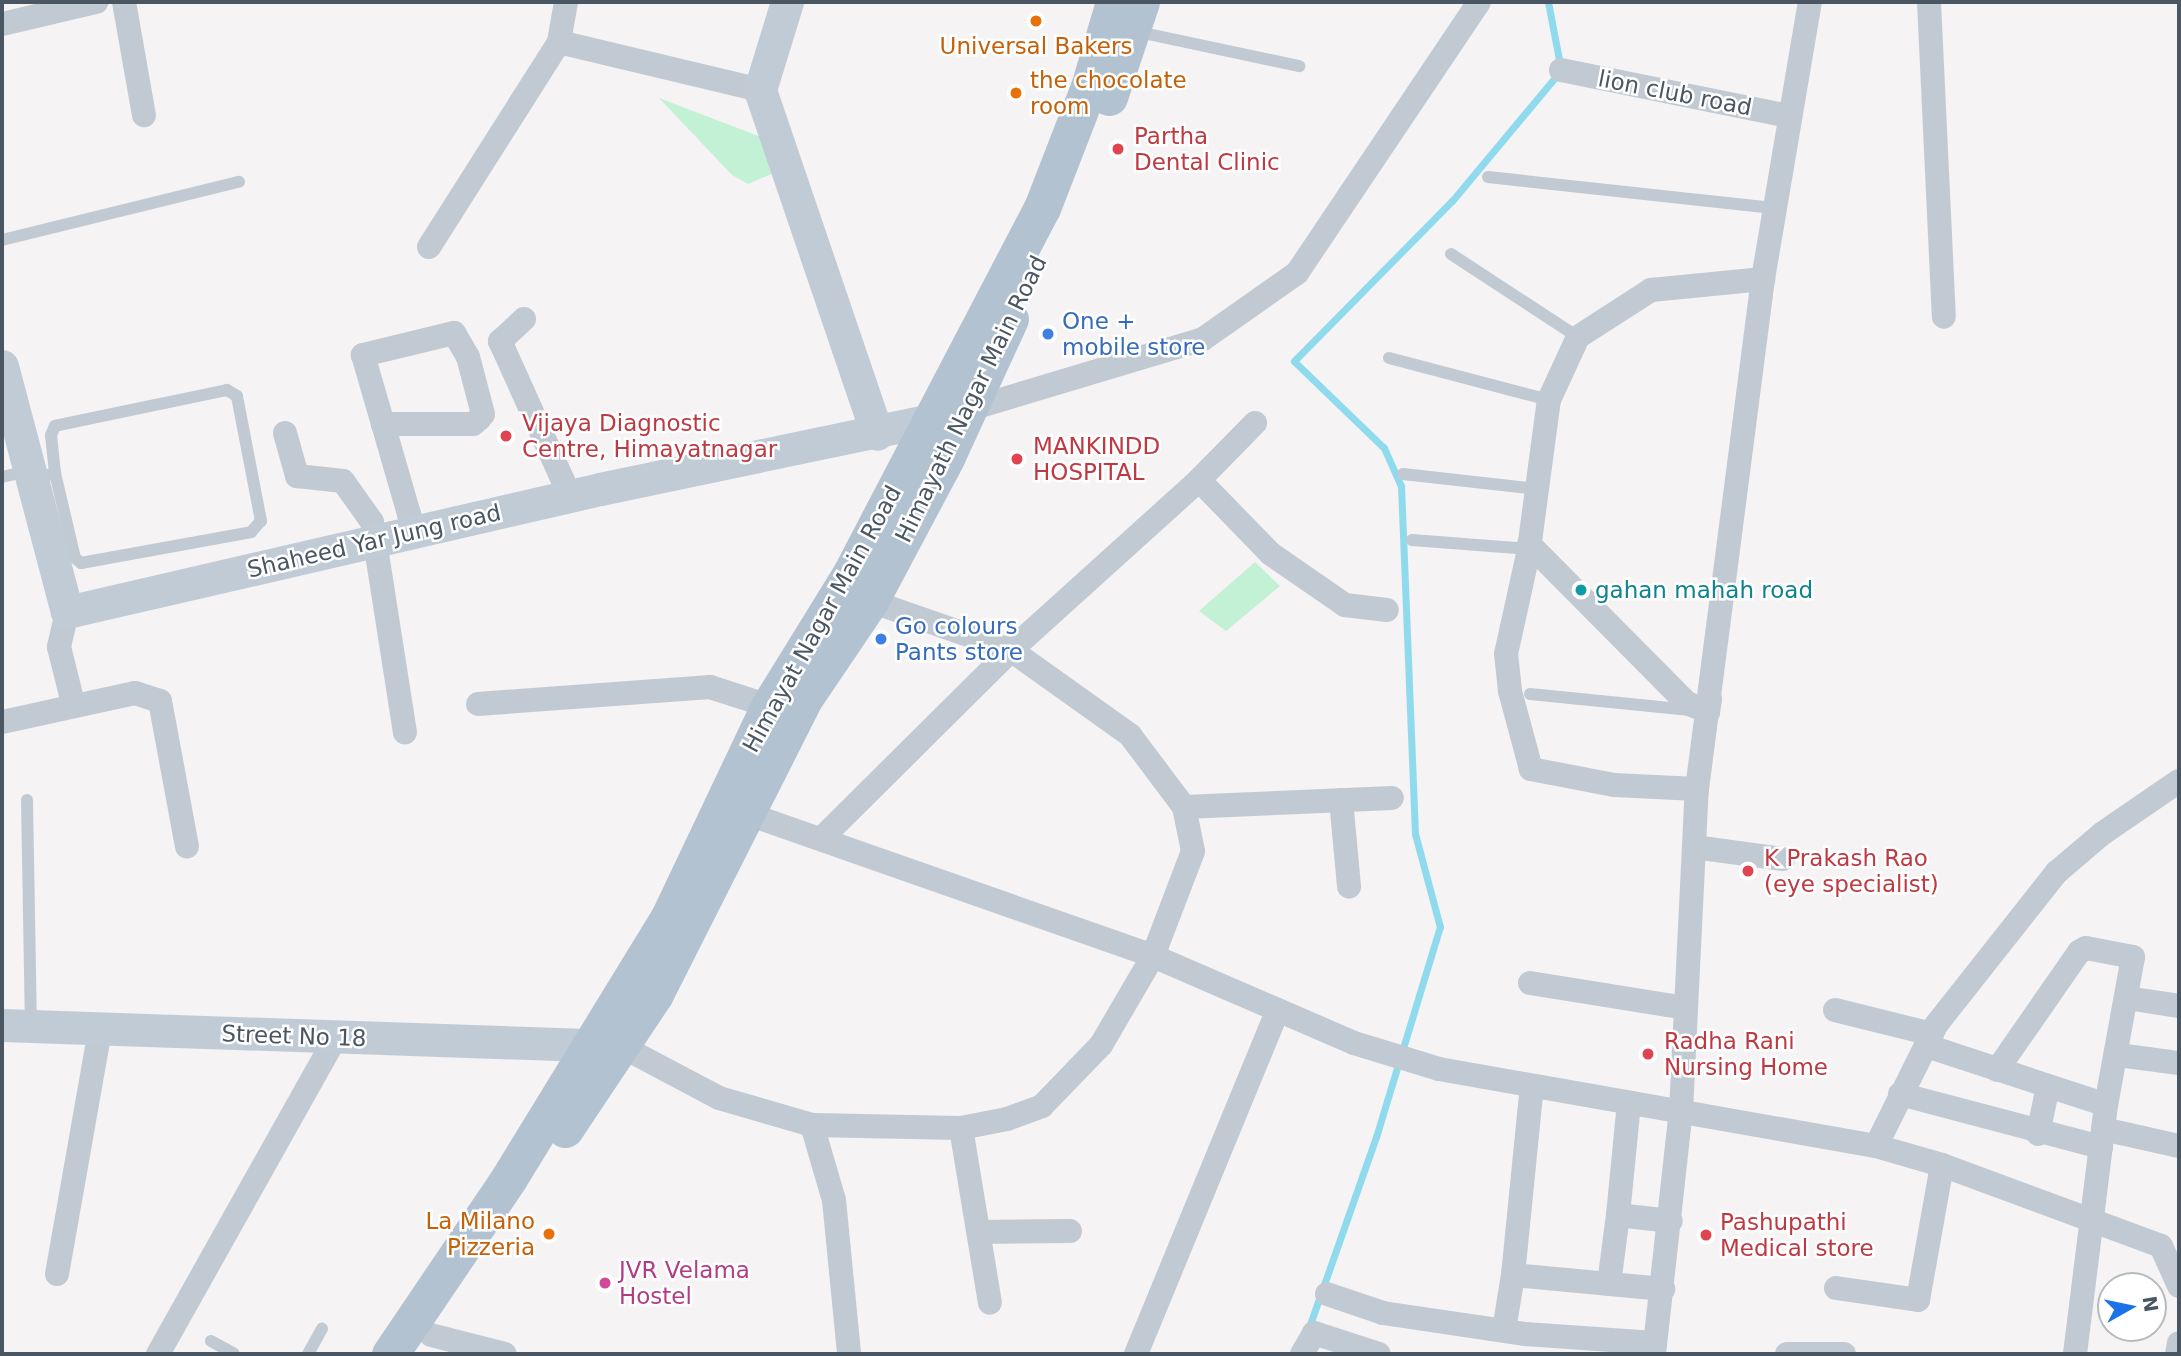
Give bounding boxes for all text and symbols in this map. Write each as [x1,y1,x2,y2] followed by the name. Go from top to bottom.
[1028,13,1044,29] marker: Universal Bakers
[940,32,1132,60] place label: Universal Bakers
[1596,65,1754,121] street label: lion club road
[1030,66,1187,120] place label: the chocolate room
[1008,85,1024,101] marker: the chocolate room
[1134,122,1280,176] place label: Partha Dental Clinic
[1108,139,1128,159] marker: Partha Dental Clinic
[889,251,1053,547] street label: Himayath Nagar Main Road
[1062,307,1205,361] place label: One + mobile store
[1040,326,1056,342] marker: One + mobile store
[522,409,777,463] place label: Vijaya Diagnostic Centre, Himayatnagar
[496,426,516,446] marker: Vijaya Diagnostic Centre, Himayatnagar
[1033,432,1160,486] place label: MANKINDD HOSPITAL
[1007,449,1027,469] marker: MANKINDD HOSPITAL
[737,481,907,757] street label: Himayat Nagar Main Road
[245,498,503,584] street label: Shaheed Yar Jung road
[1595,576,1813,604] place label: gahan mahah road
[1573,582,1589,598] marker: gahan mahah road
[895,612,1023,666] place label: Go colours Pants store
[873,631,889,647] marker: Go colours Pants store
[1764,844,1939,898] place label: K Prakash Rao (eye specialist)
[1738,861,1758,881] marker: K Prakash Rao (eye specialist)
[221,1020,367,1052] street label: Street No 18
[1664,1027,1828,1081] place label: Radha Rani Nursing Home
[1638,1044,1658,1064] marker: Radha Rani Nursing Home
[425,1207,535,1261] place label: La Milano Pizzeria
[1720,1208,1874,1262] place label: Pashupathi Medical store
[541,1226,557,1242] marker: La Milano Pizzeria
[1698,1227,1714,1243] marker: Pashupathi Medical store
[619,1256,750,1310] place label: JVR Velama Hostel
[2097,1272,2167,1342] north arrow
[597,1275,613,1291] marker: JVR Velama Hostel
[2139,1294,2163,1314] text: N

